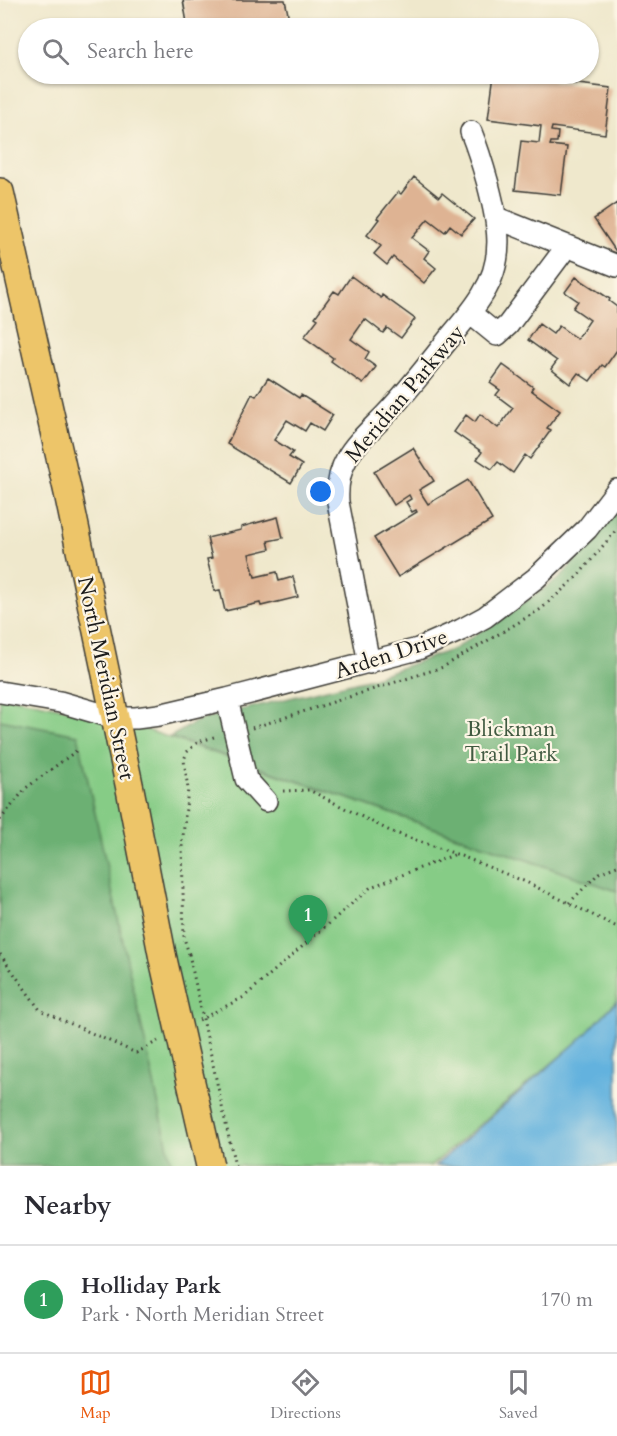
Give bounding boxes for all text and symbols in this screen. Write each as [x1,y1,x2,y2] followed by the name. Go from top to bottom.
[18,18,599,84] search box
[39,35,72,68] icon: search
[87,36,194,66] text: Search here
[338,318,472,469] street label: Meridian Parkway
[306,477,335,506] your location
[70,574,142,783] street label: North Meridian Street
[331,622,452,686] street label: Arden Drive
[464,714,558,769] park label: Blickman Trail Park
[288,896,328,945] pin: 1
[24,1188,112,1223] text: Nearby
[81,1271,221,1301] text: Holliday Park
[38,1286,49,1313] text: 1
[540,1286,593,1313] text: 170 m
[81,1301,324,1328] text: Park · North Meridian Street
[79,1366,112,1424] tab: Map
[270,1366,341,1424] tab: Directions
[499,1366,538,1424] tab: Saved

